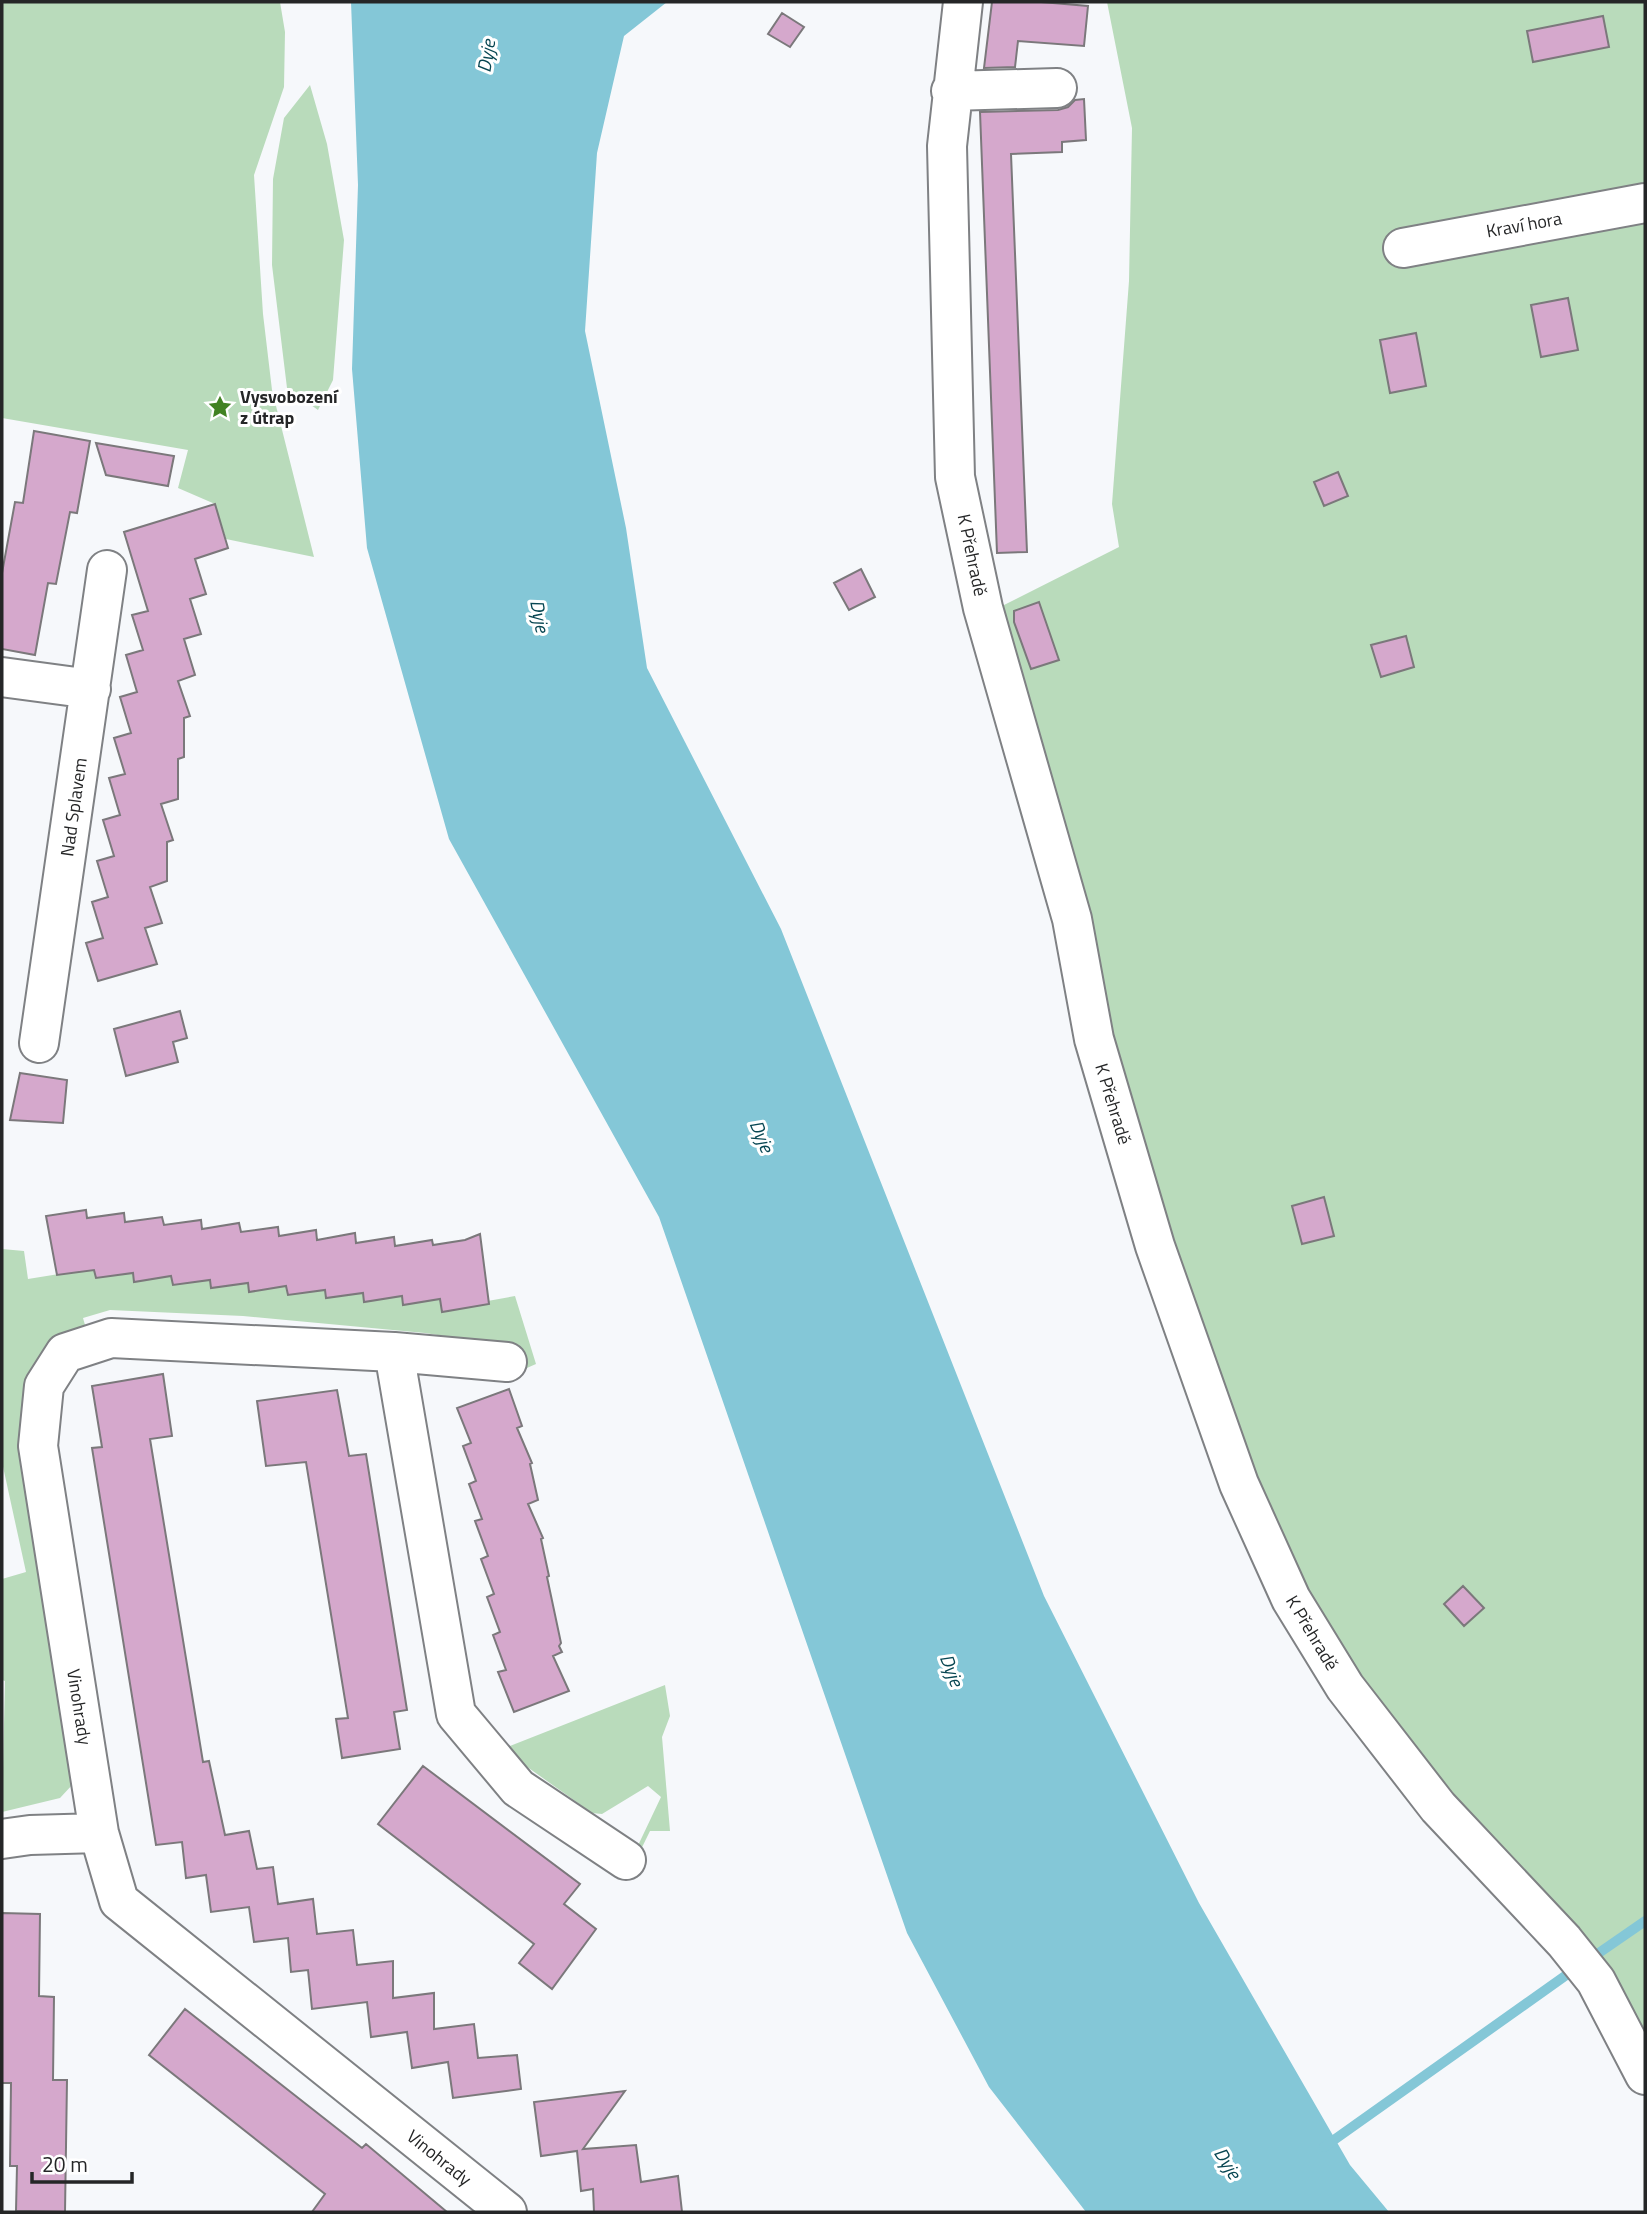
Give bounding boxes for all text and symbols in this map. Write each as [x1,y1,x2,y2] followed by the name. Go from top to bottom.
[469,36,503,74] water label: Dyje
[1484,205,1564,244] street label: Kraví hora
[240,383,339,431] place label: Vysvobození z útrap
[206,393,234,421] place icon: Vysvobození z útrap
[951,511,994,599] street label: K Přehradě
[523,597,558,636] water label: Dyje
[53,756,94,858] street label: Nad Splavem
[1088,1060,1139,1148] street label: K Přehradě
[743,1115,783,1158] water label: Dyje
[1279,1590,1346,1676] street label: K Přehradě
[933,1649,972,1691] water label: Dyje
[60,1667,99,1747] street label: Vinohrady
[401,2123,478,2192] street label: Vinohrady
[32,2140,131,2184] scale bar
[1207,2141,1250,2185] water label: Dyje
[42,2148,88,2180] text: 20 m

